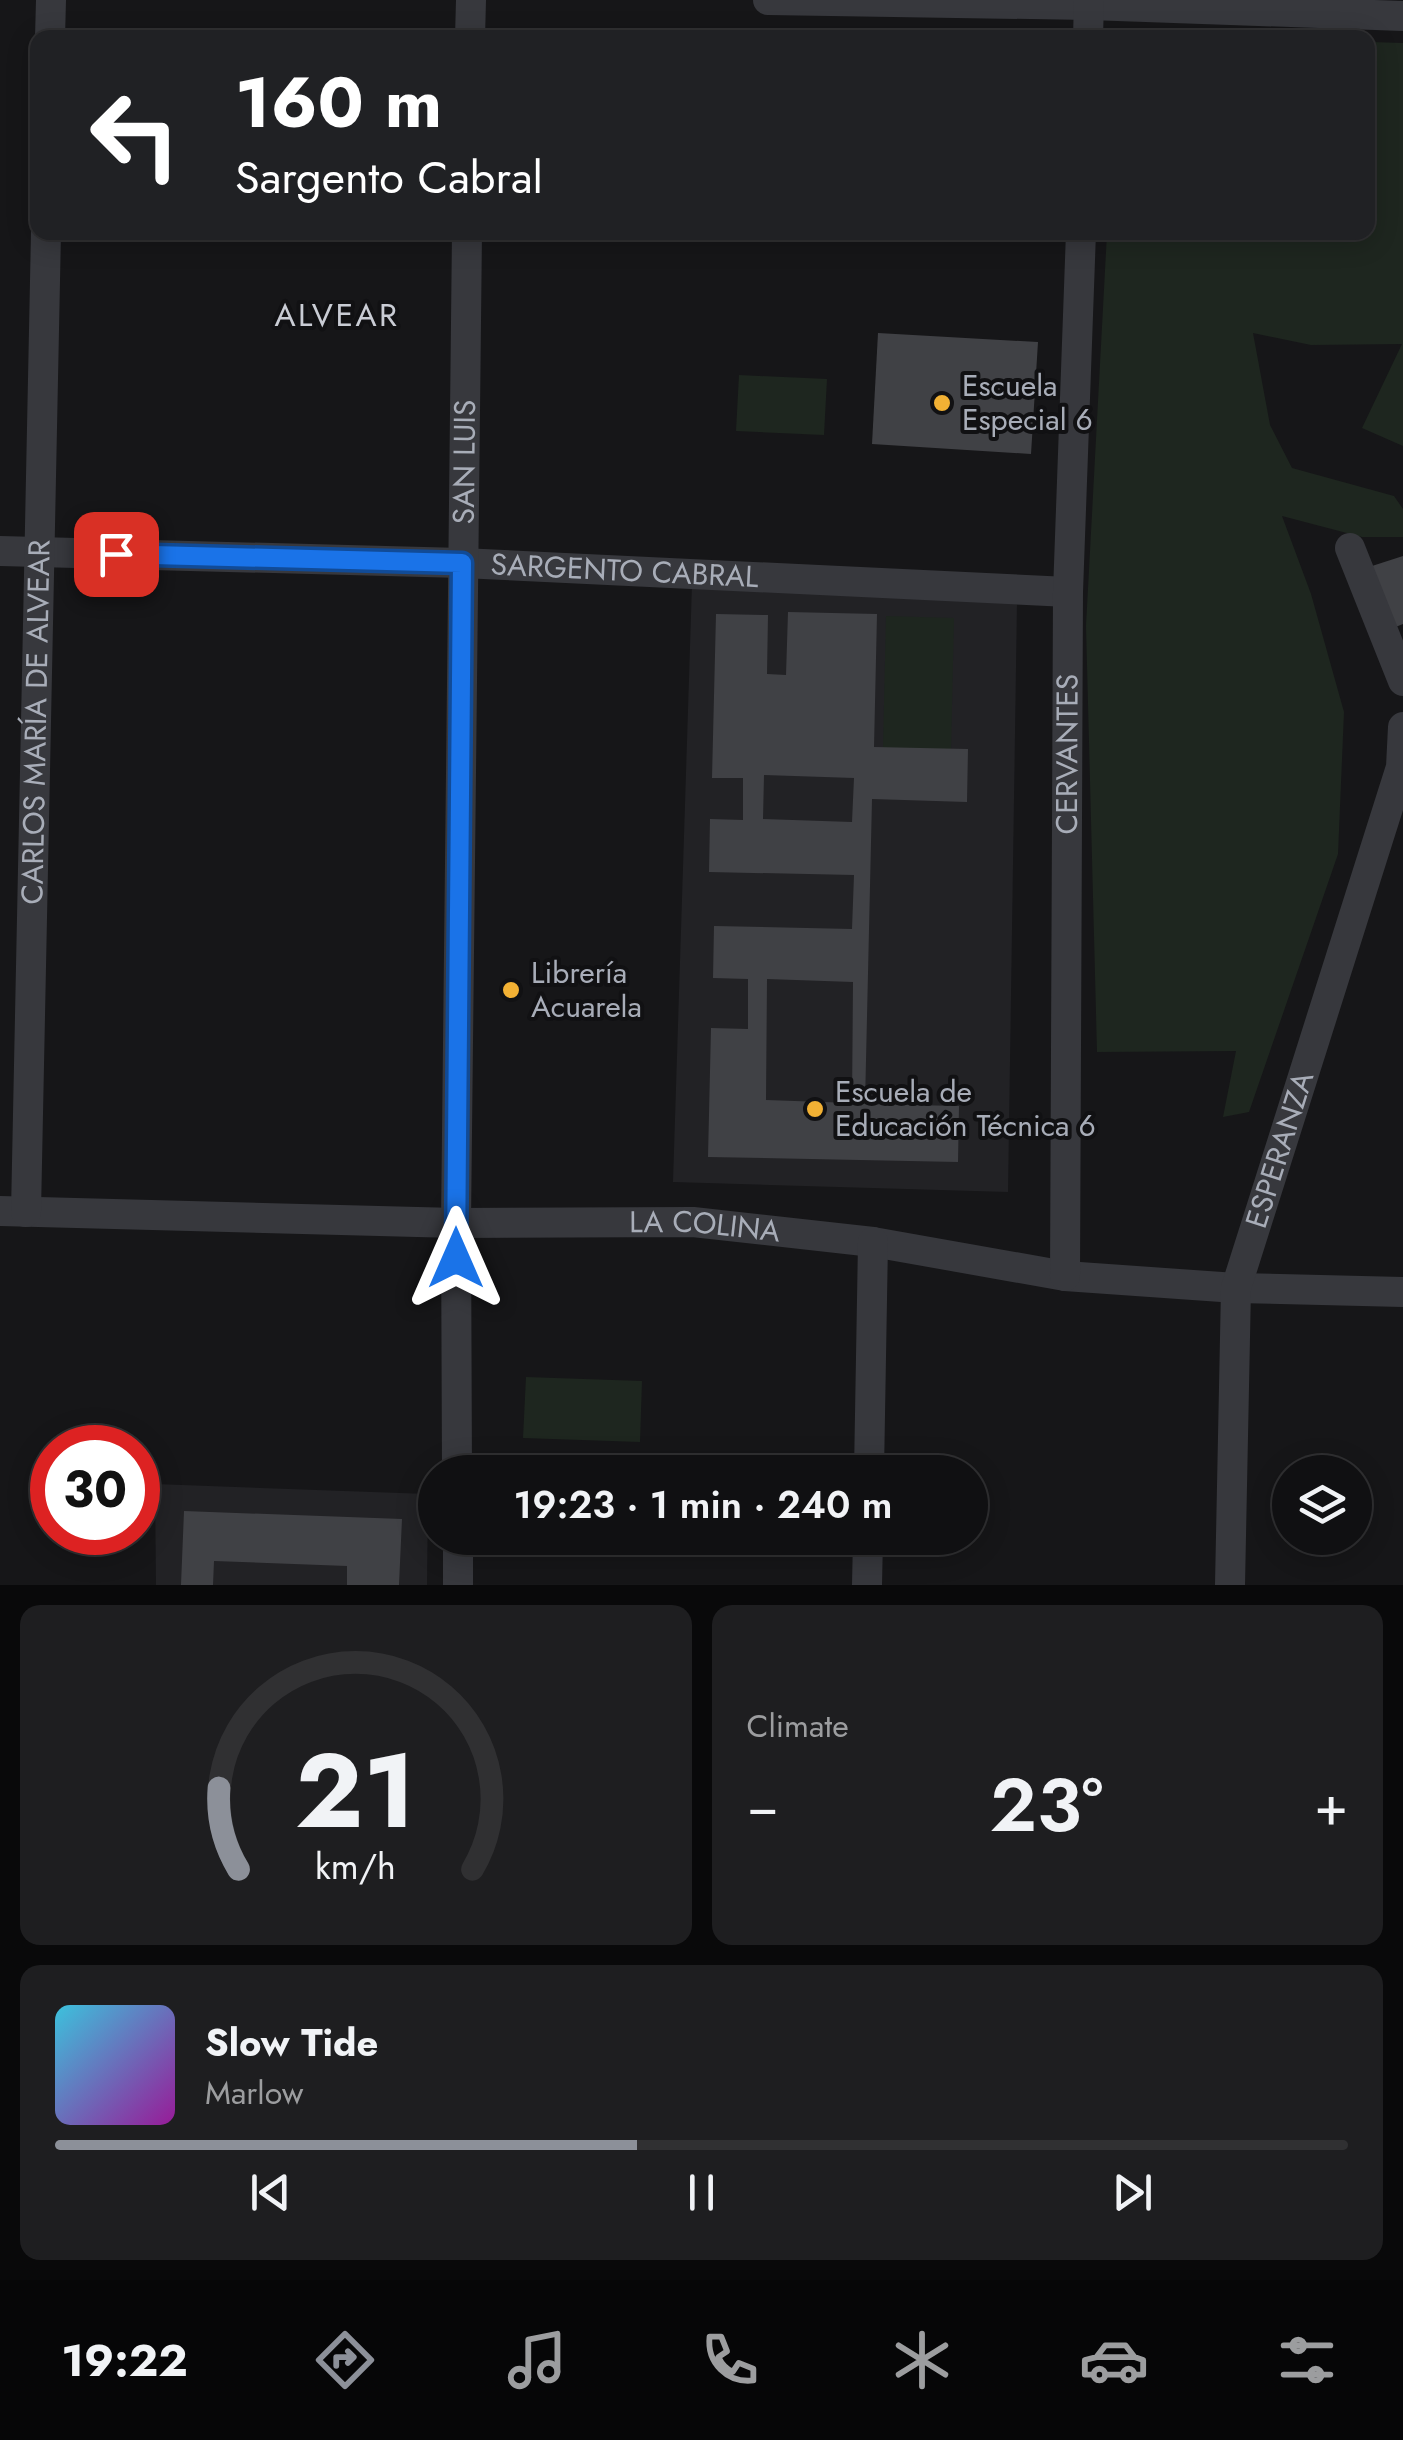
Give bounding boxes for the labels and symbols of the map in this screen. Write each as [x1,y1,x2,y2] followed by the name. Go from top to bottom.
[274,292,400,338] district label: ALVEAR
[962,364,1093,441] place label: Escuela Especial 6
[931,392,953,414] marker: Escuela Especial 6
[442,400,486,525] street label: SAN LUIS
[74,512,159,597] pin
[10,539,61,905] street label: CARLOS MARÍA DE ALVEAR
[490,542,760,598] street label: SARGENTO CABRAL
[1045,674,1089,834] street label: CERVANTES
[531,951,642,1028] place label: Librería Acuarela
[500,979,522,1001] marker: Librería Acuarela
[1234,1066,1324,1233] street label: ESPERANZA
[835,1070,1096,1147] place label: Escuela de Educación Técnica 6
[804,1098,826,1120] marker: Escuela de Educación Técnica 6
[629,1200,783,1253] street label: LA COLINA
[404,1206,508,1310] position arrow
[30,1425,160,1555] speed limit sign: 30

